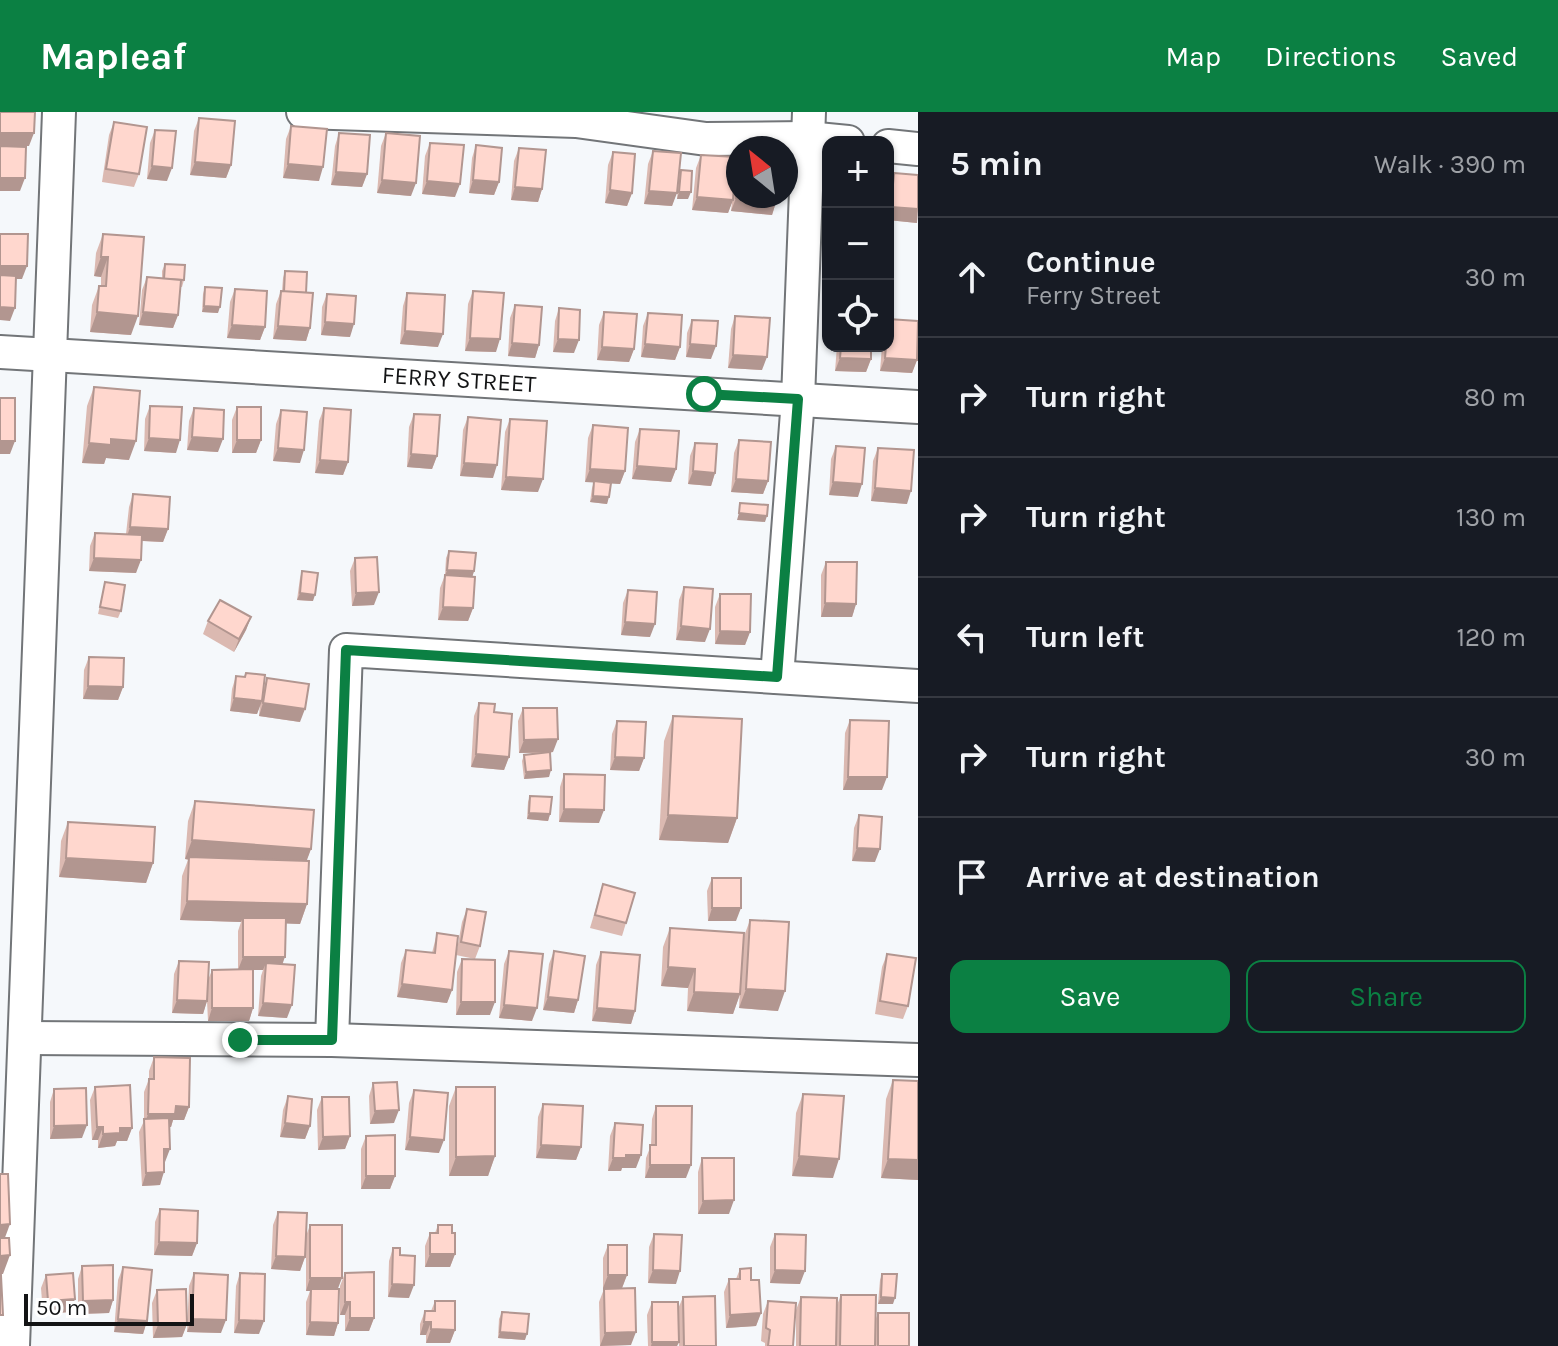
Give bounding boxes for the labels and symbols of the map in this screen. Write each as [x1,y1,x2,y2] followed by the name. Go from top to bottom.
[726,136,798,208] north arrow
[381,361,537,398] street label: FERRY STREET
[686,376,722,412] route start
[222,1022,258,1058] route end
[24,1290,194,1326] scale bar

